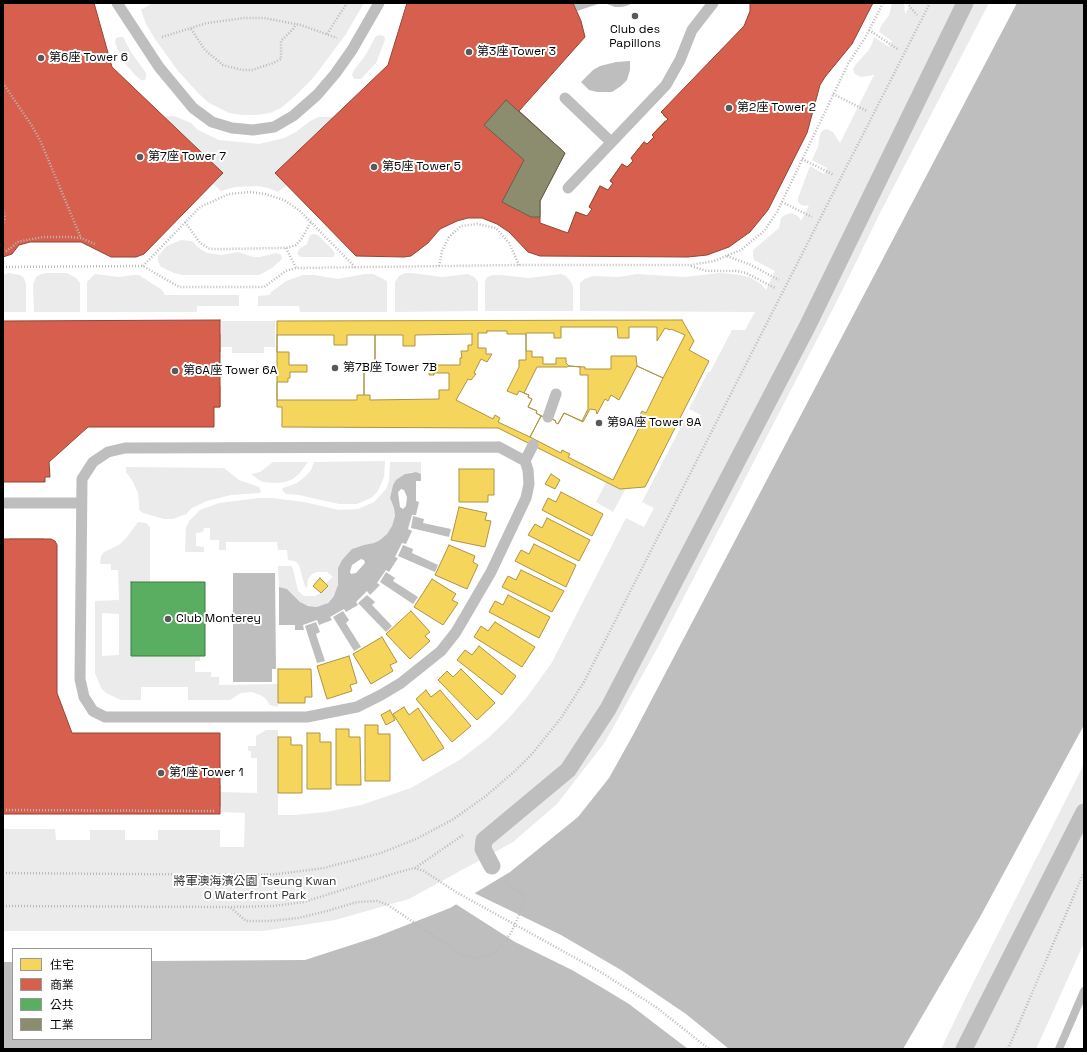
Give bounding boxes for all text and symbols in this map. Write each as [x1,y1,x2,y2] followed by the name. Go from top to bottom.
[630,11,640,21] marker: Club des Papillons
[609,23,661,51] place label: Club des Papillons
[477,45,556,59] place label: 第3座 Tower 3
[464,47,474,57] marker: 第3座 Tower 3
[49,51,128,65] place label: 第6座 Tower 6
[36,53,46,63] marker: 第6座 Tower 6
[737,101,816,115] place label: 第2座 Tower 2
[724,103,734,113] marker: 第2座 Tower 2
[148,150,226,164] place label: 第7座 Tower 7
[135,152,145,162] marker: 第7座 Tower 7
[382,160,461,174] place label: 第5座 Tower 5
[369,162,379,172] marker: 第5座 Tower 5
[343,361,437,375] place label: 第7B座 Tower 7B
[330,363,340,373] marker: 第7B座 Tower 7B
[183,364,277,378] place label: 第6A座 Tower 6A
[170,366,180,376] marker: 第6A座 Tower 6A
[607,416,701,430] place label: 第9A座 Tower 9A
[594,418,604,428] marker: 第9A座 Tower 9A
[176,612,261,626] place label: Club Monterey
[163,614,173,624] marker: Club Monterey
[169,766,243,780] place label: 第1座 Tower 1
[156,768,166,778] marker: 第1座 Tower 1
[174,875,336,903] park label: 將軍澳海濱公園 Tseung Kwan O Waterfront Park
[12,948,152,1040] legend
[50,957,74,973] text: 住宅
[50,977,74,993] text: 商業
[50,997,74,1013] text: 公共
[50,1017,74,1033] text: 工業

